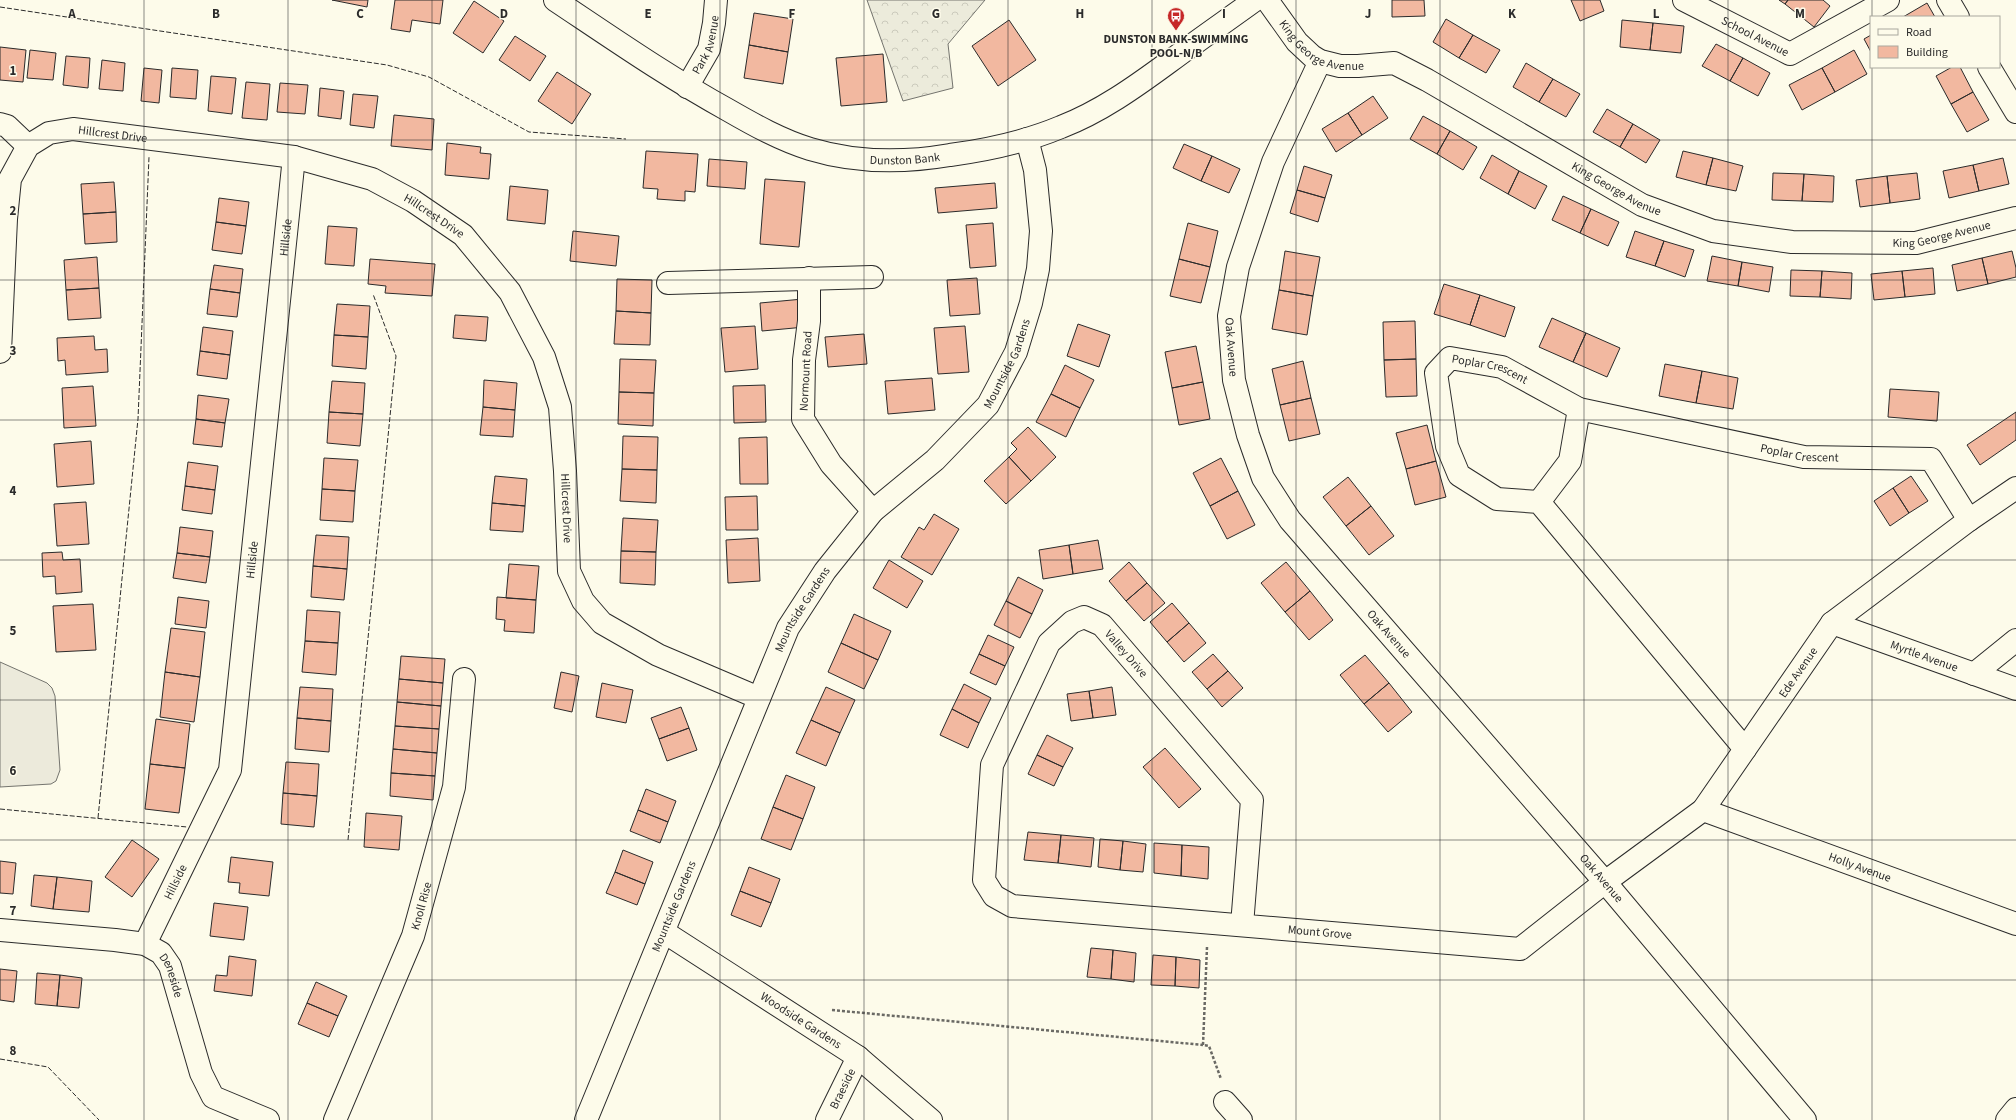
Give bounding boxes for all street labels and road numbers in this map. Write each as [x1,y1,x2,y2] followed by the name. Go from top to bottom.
[1718,12,1792,61] street label: School Avenue
[688,15,723,77] street label: Park Avenue
[1275,16,1365,74] street label: King George Avenue
[77,121,148,147] street label: Hillcrest Drive
[869,148,941,169] street label: Dunston Bank
[1568,157,1664,220] street label: King George Avenue
[401,189,468,242] street label: Hillcrest Drive
[1892,216,1992,251] street label: King George Avenue
[275,218,296,257] street label: Hillside
[979,317,1034,411] street label: Mountside Gardens
[1221,317,1242,377] street label: Oak Avenue
[795,331,817,411] street label: Normount Road
[1451,350,1531,388] street label: Poplar Crescent
[1759,439,1839,466] street label: Poplar Crescent
[557,473,576,543] street label: Hillcrest Drive
[242,540,262,579] street label: Hillside
[770,563,834,655] street label: Mountside Gardens
[1363,606,1415,662] street label: Oak Avenue
[1101,626,1152,682] street label: Valley Drive
[1888,636,1961,676] street label: Myrtle Avenue
[1774,644,1822,701] street label: Ede Avenue
[1826,848,1894,886] street label: Holly Avenue
[1576,850,1627,906] street label: Oak Avenue
[647,858,700,954] street label: Mountside Gardens
[159,861,191,903] street label: Hillside
[407,880,436,932] street label: Knoll Rise
[1287,921,1353,943] street label: Mount Grove
[155,950,187,1000] street label: Deneside
[757,988,845,1053] street label: Woodside Gardens
[825,1065,860,1112] street label: Braeside

